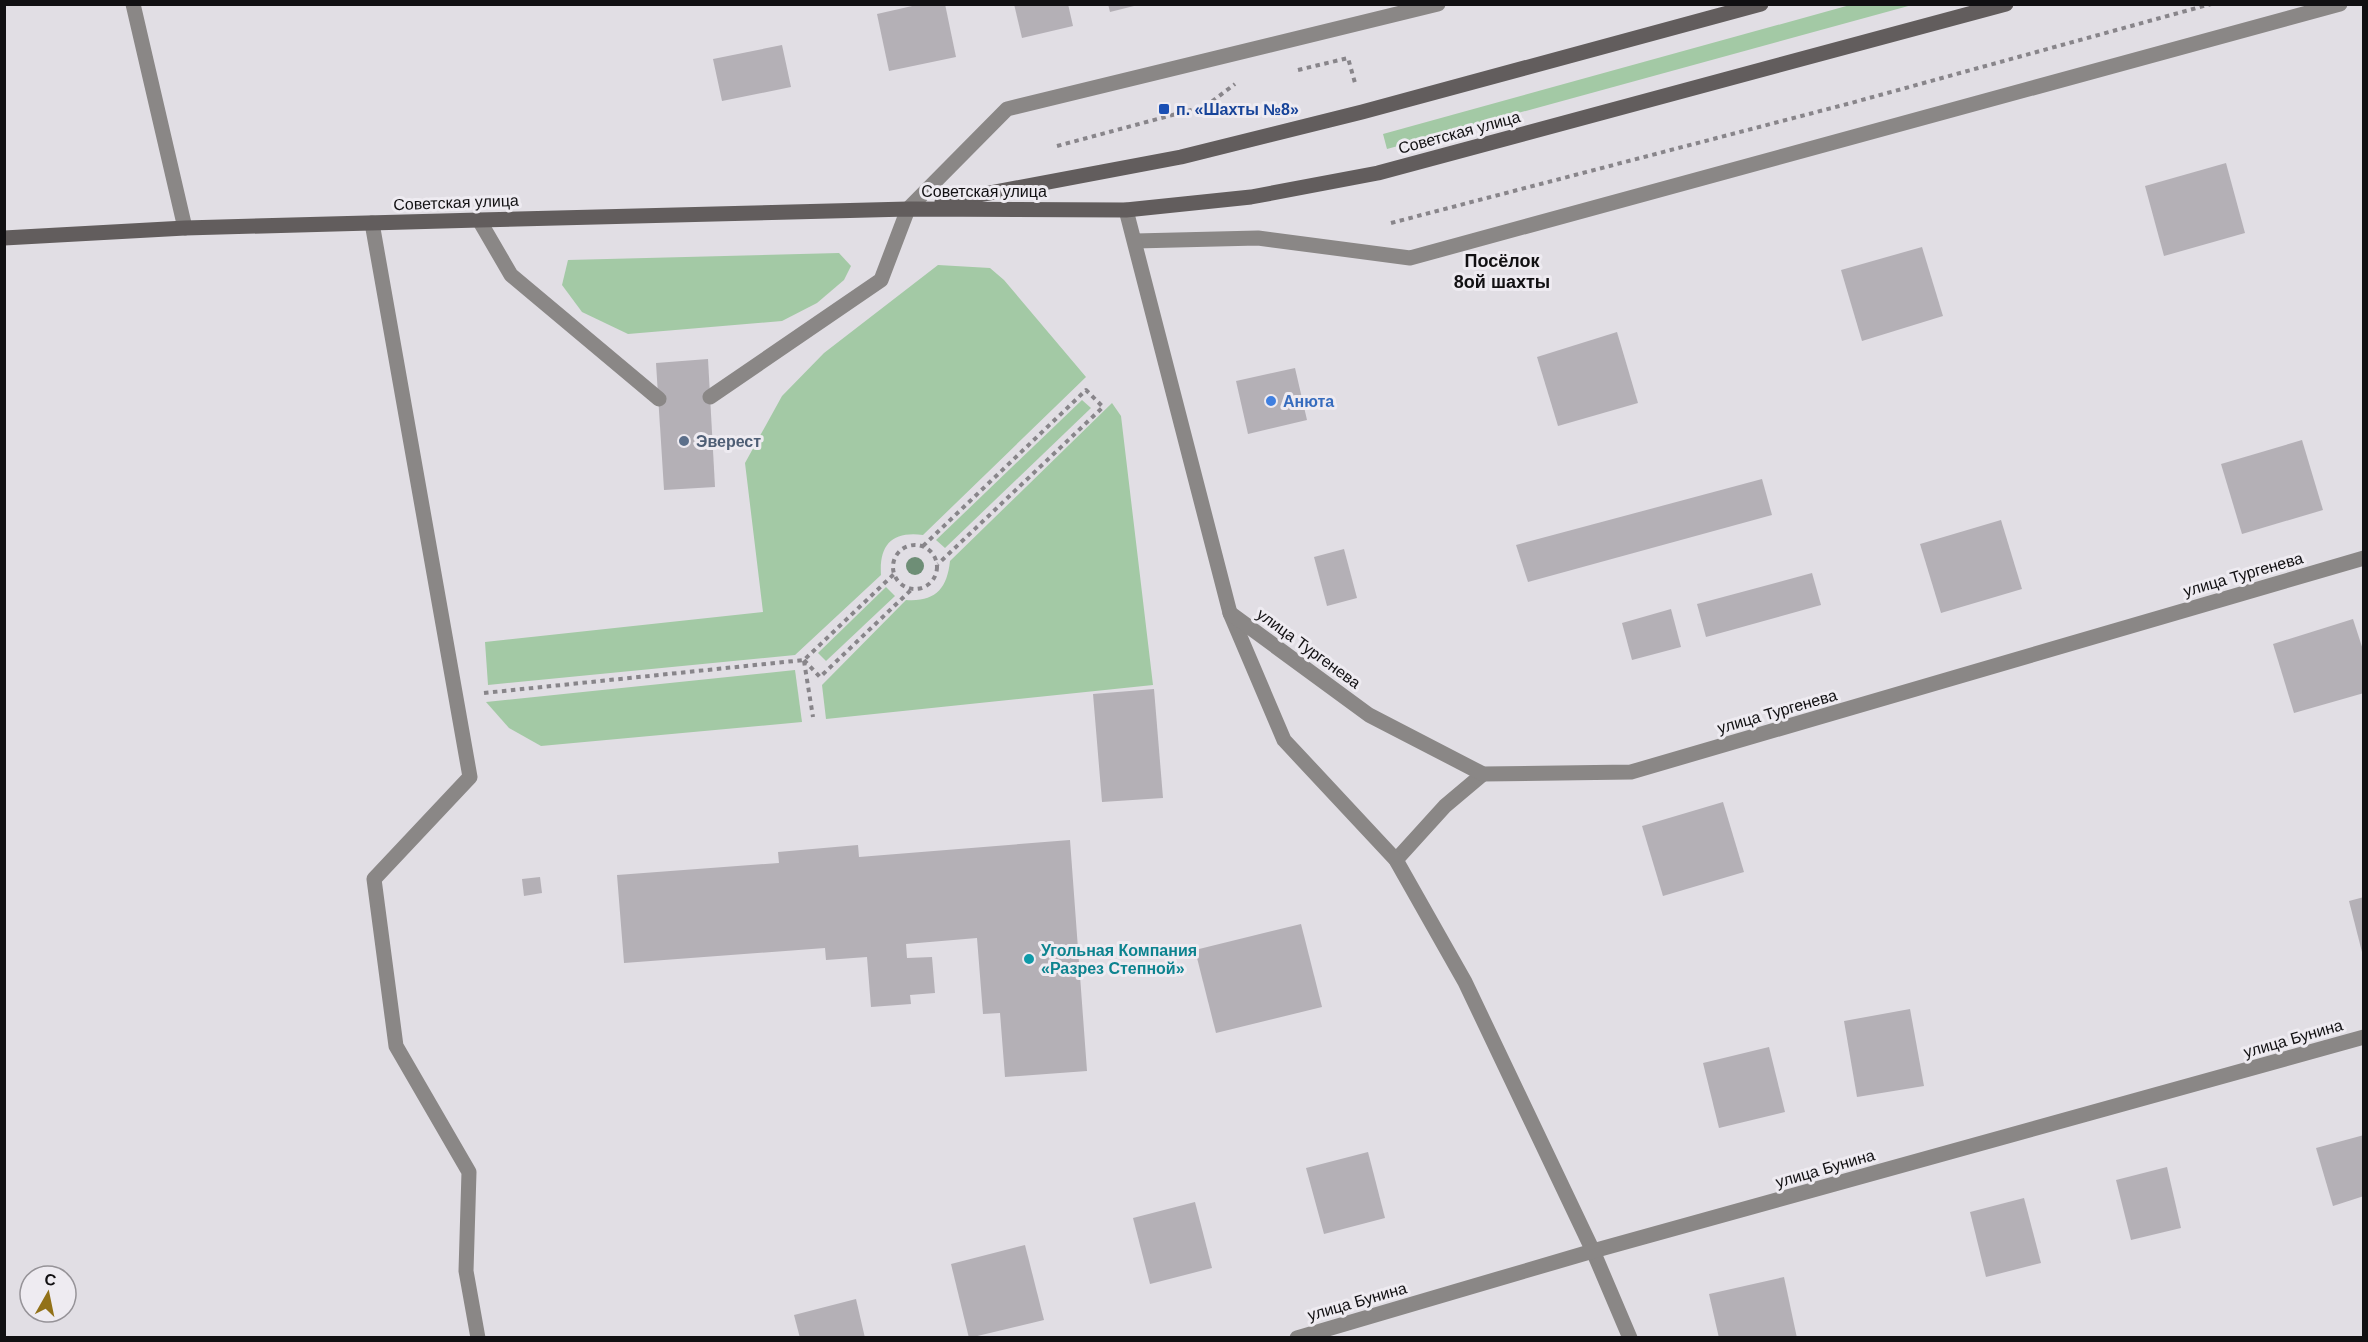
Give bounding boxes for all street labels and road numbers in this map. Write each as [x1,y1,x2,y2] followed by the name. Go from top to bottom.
[1396,108,1522,157] street label: Советская улица
[921,183,1047,200] street label: Советская улица
[393,192,519,213] street label: Советская улица
[2182,549,2305,600] street label: улица Тургенева
[1254,605,1364,692] street label: улица Тургенева
[1716,686,1839,737] street label: улица Тургенева
[2242,1016,2345,1061] street label: улица Бунина
[1774,1146,1877,1191] street label: улица Бунина
[1306,1279,1409,1324] street label: улица Бунина

